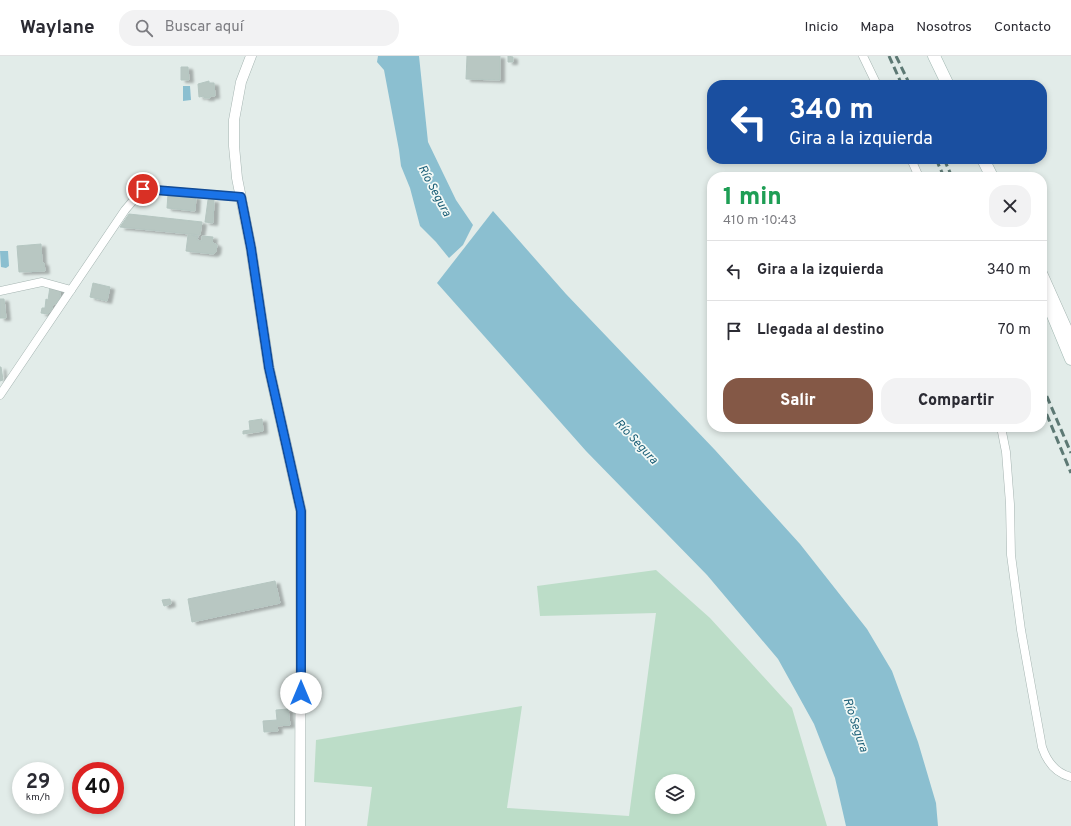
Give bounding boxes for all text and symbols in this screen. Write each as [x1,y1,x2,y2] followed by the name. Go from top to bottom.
[119,10,399,46] search box
[20,16,95,40] text: Waylane
[133,17,155,39] icon: search
[165,18,243,37] text: Buscar aquí
[805,19,838,36] text: Inicio
[860,19,894,36] text: Mapa
[916,19,972,36] text: Nosotros
[994,19,1051,36] text: Contacto
[789,93,874,129] text: 340 m
[723,96,775,148] icon: left
[789,128,933,151] text: Gira a la izquierda
[414,162,455,220] water label: Río Segura
[126,172,160,206] pin
[132,178,154,200] icon: arrive
[723,183,782,213] text: 1 min
[989,185,1031,227] button: close
[723,213,796,229] text: 410 m · 10:43
[723,260,745,282] icon: left
[757,261,884,280] text: Gira a la izquierda
[987,261,1031,280] text: 340 m
[723,320,745,342] icon: arrive
[757,321,884,340] text: Llegada al destino
[998,321,1031,340] text: 70 m
[723,378,873,424] button: Salir
[881,378,1031,424] button: Compartir
[611,416,662,469] water label: Río Segura
[280,672,322,714] position arrow
[839,696,872,755] water label: Río Segura
[72,762,124,814] speed limit sign: 40
[26,770,50,796] text: 29
[655,774,695,814] map controls
[655,774,695,814] button: layers
[26,791,50,804] text: km/h

